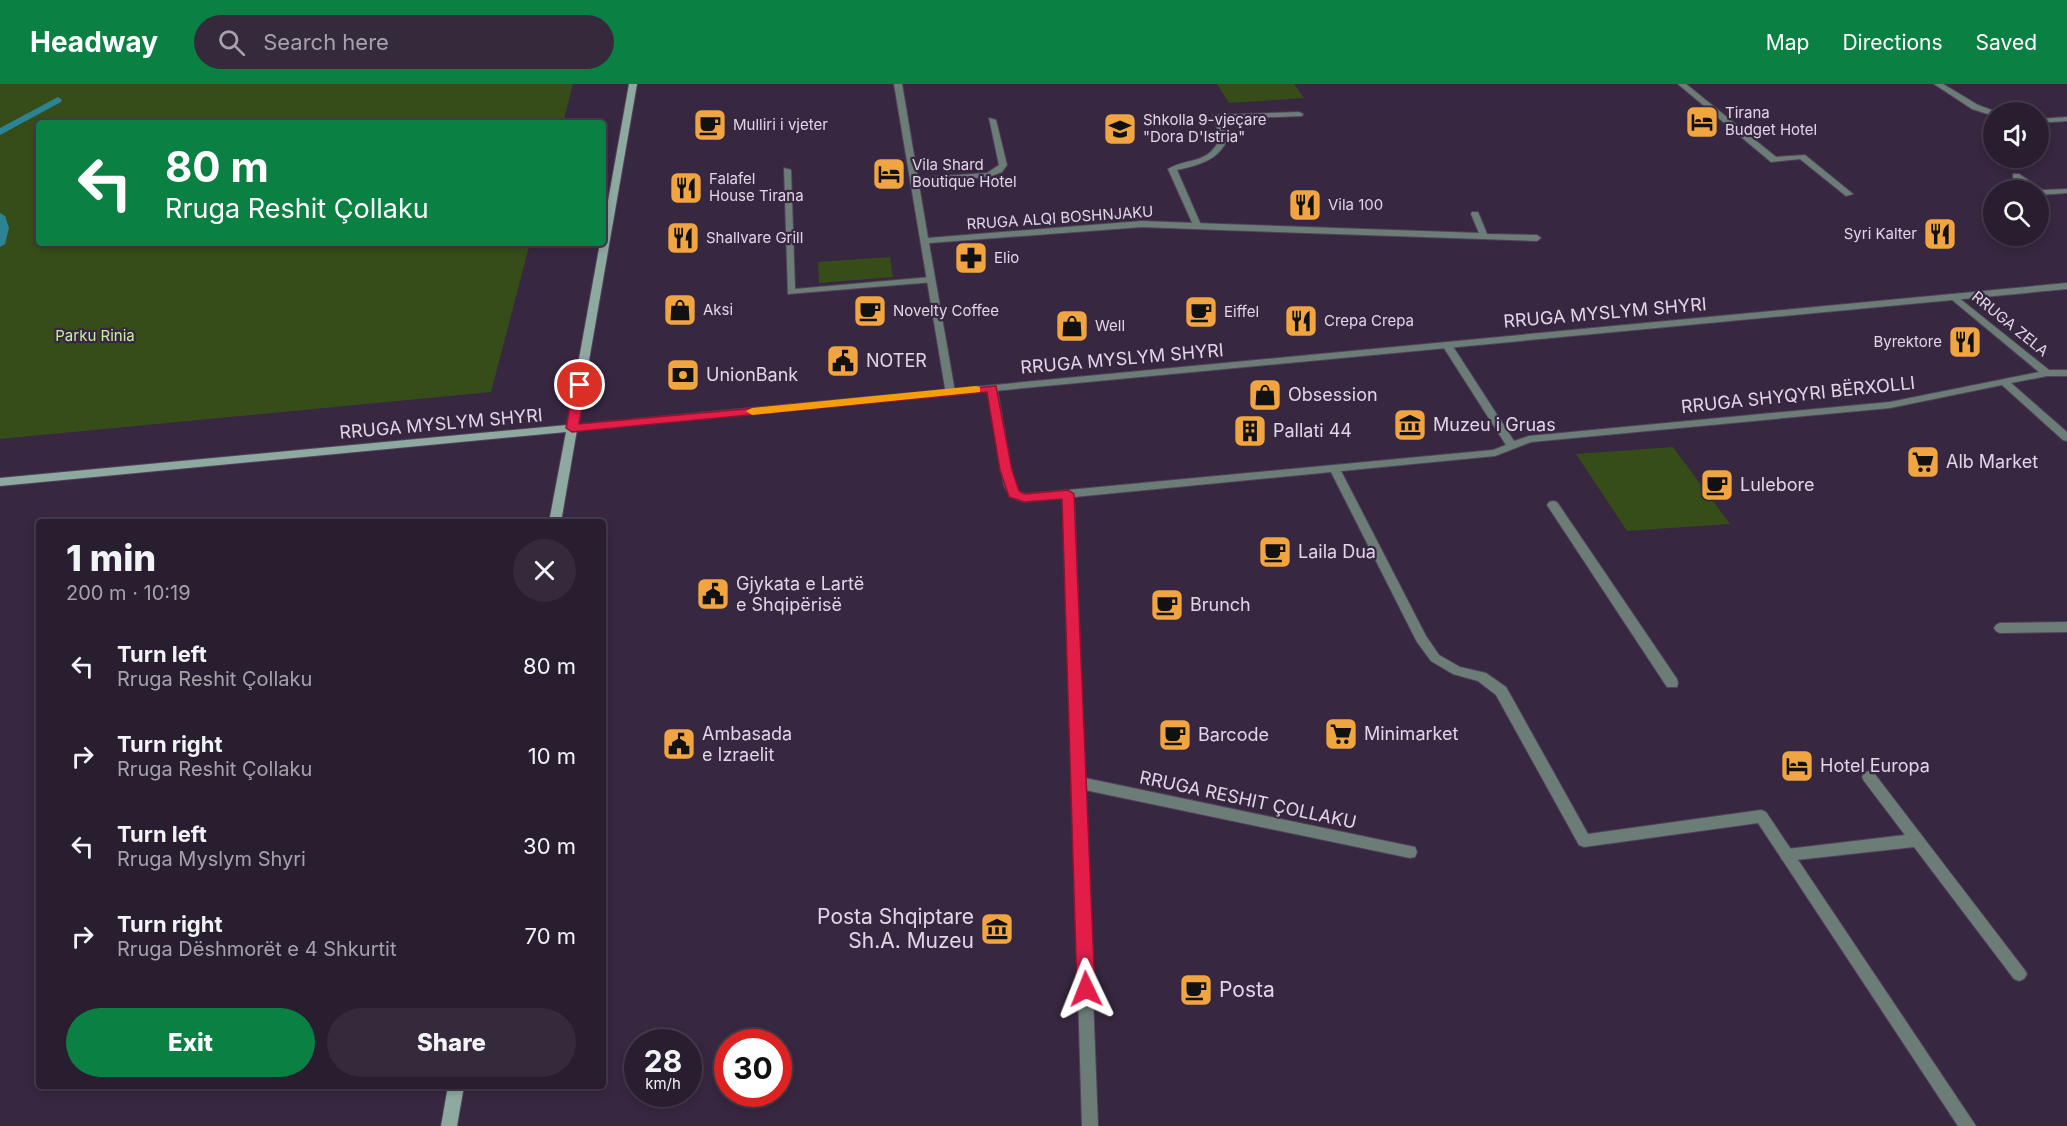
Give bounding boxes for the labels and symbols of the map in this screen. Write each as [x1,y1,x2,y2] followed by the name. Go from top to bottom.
[1725,103,1817,139] place label: Tirana Budget Hotel
[1684,104,1720,140] hotel icon: Tirana Budget Hotel
[692,107,728,143] cafe icon: Mulliri i vjeter
[1143,110,1267,146] place label: Shkolla 9-vjeçare "Dora D'Istria"
[1102,111,1138,147] school or university icon: Shkolla 9-vjeçare "Dora D'Istria"
[733,115,828,134] place label: Mulliri i vjeter
[912,155,1017,191] place label: Vila Shard Boutique Hotel
[871,156,907,192] hotel icon: Vila Shard Boutique Hotel
[709,169,804,205] place label: Falafel House Tirana
[668,170,704,206] restaurant icon: Falafel House Tirana
[1287,187,1323,223] restaurant icon: Vila 100
[1328,195,1383,214] place label: Vila 100
[966,201,1154,234] street label: RRUGA ALQI BOSHNJAKU
[1922,216,1958,252] restaurant icon: Syri Kalter
[665,220,701,256] restaurant icon: Shallvare Grill
[1844,224,1917,243] place label: Syri Kalter
[706,228,803,247] place label: Shallvare Grill
[953,240,989,276] pharmacy icon: Elio
[994,248,1019,267] place label: Elio
[1968,287,2052,360] street label: RRUGA ZELA
[662,292,698,328] shop icon: Aksi
[852,293,888,329] cafe icon: Novelty Coffee
[1503,293,1707,332] street label: RRUGA MYSLYM SHYRI
[1183,294,1219,330] cafe icon: Eiffel
[703,300,733,319] place label: Aksi
[893,301,999,320] place label: Novelty Coffee
[1224,302,1259,321] place label: Eiffel
[1283,303,1319,339] restaurant icon: Crepa Crepa
[1054,308,1090,344] shop icon: Well
[1324,311,1414,330] place label: Crepa Crepa
[1095,316,1125,335] place label: Well
[1947,324,1983,360] restaurant icon: Byrektore
[55,326,135,345] park label: Parku Rinia
[1873,332,1942,351] place label: Byrektore
[1020,339,1224,378] street label: RRUGA MYSLYM SHYRI
[825,343,861,379] public building icon: NOTER
[866,350,927,371] place label: NOTER
[665,357,701,393] bank icon: UnionBank
[554,359,605,410] pin
[706,364,798,385] place label: UnionBank
[1680,371,1916,417] street label: RRUGA SHYQYRI BËRXOLLI
[1247,377,1283,413] shop icon: Obsession
[1288,384,1378,405] place label: Obsession
[339,404,543,443] street label: RRUGA MYSLYM SHYRI
[1392,407,1428,443] museum icon: Muzeu i Gruas
[1232,413,1268,449] building icon: Pallati 44
[1433,414,1556,435] place label: Muzeu i Gruas
[1273,420,1352,441] place label: Pallati 44
[1905,444,1941,480] supermarket icon: Alb Market
[1946,451,2038,472] place label: Alb Market
[1699,467,1735,503] cafe icon: Lulebore
[1740,474,1814,495] place label: Lulebore
[1257,534,1293,570] cafe icon: Laila Dua
[1298,541,1376,562] place label: Laila Dua
[736,573,864,615] place label: Gjykata e Lartë e Shqipërisë
[695,576,731,612] public building icon: Gjykata e Lartë e Shqipërisë
[1149,587,1185,623] cafe icon: Brunch
[1190,594,1251,615] place label: Brunch
[1323,716,1359,752] supermarket icon: Minimarket
[1157,717,1193,753] cafe icon: Barcode
[702,723,792,765] place label: Ambasada e Izraelit
[1364,723,1459,744] place label: Minimarket
[1198,724,1269,745] place label: Barcode
[661,726,697,762] public building icon: Ambasada e Izraelit
[1779,748,1815,784] hotel icon: Hotel Europa
[1820,755,1930,776] place label: Hotel Europa
[1138,766,1358,833] street label: RRUGA RESHIT ÇOLLAKU
[817,904,974,953] place label: Posta Shqiptare Sh.A. Muzeu
[979,911,1015,947] museum icon: Posta Shqiptare Sh.A. Muzeu
[1054,957,1118,1021] position arrow
[1178,972,1214,1008] cafe icon: Posta
[1219,977,1275,1002] place label: Posta
[714,1029,792,1107] speed limit sign: 30

